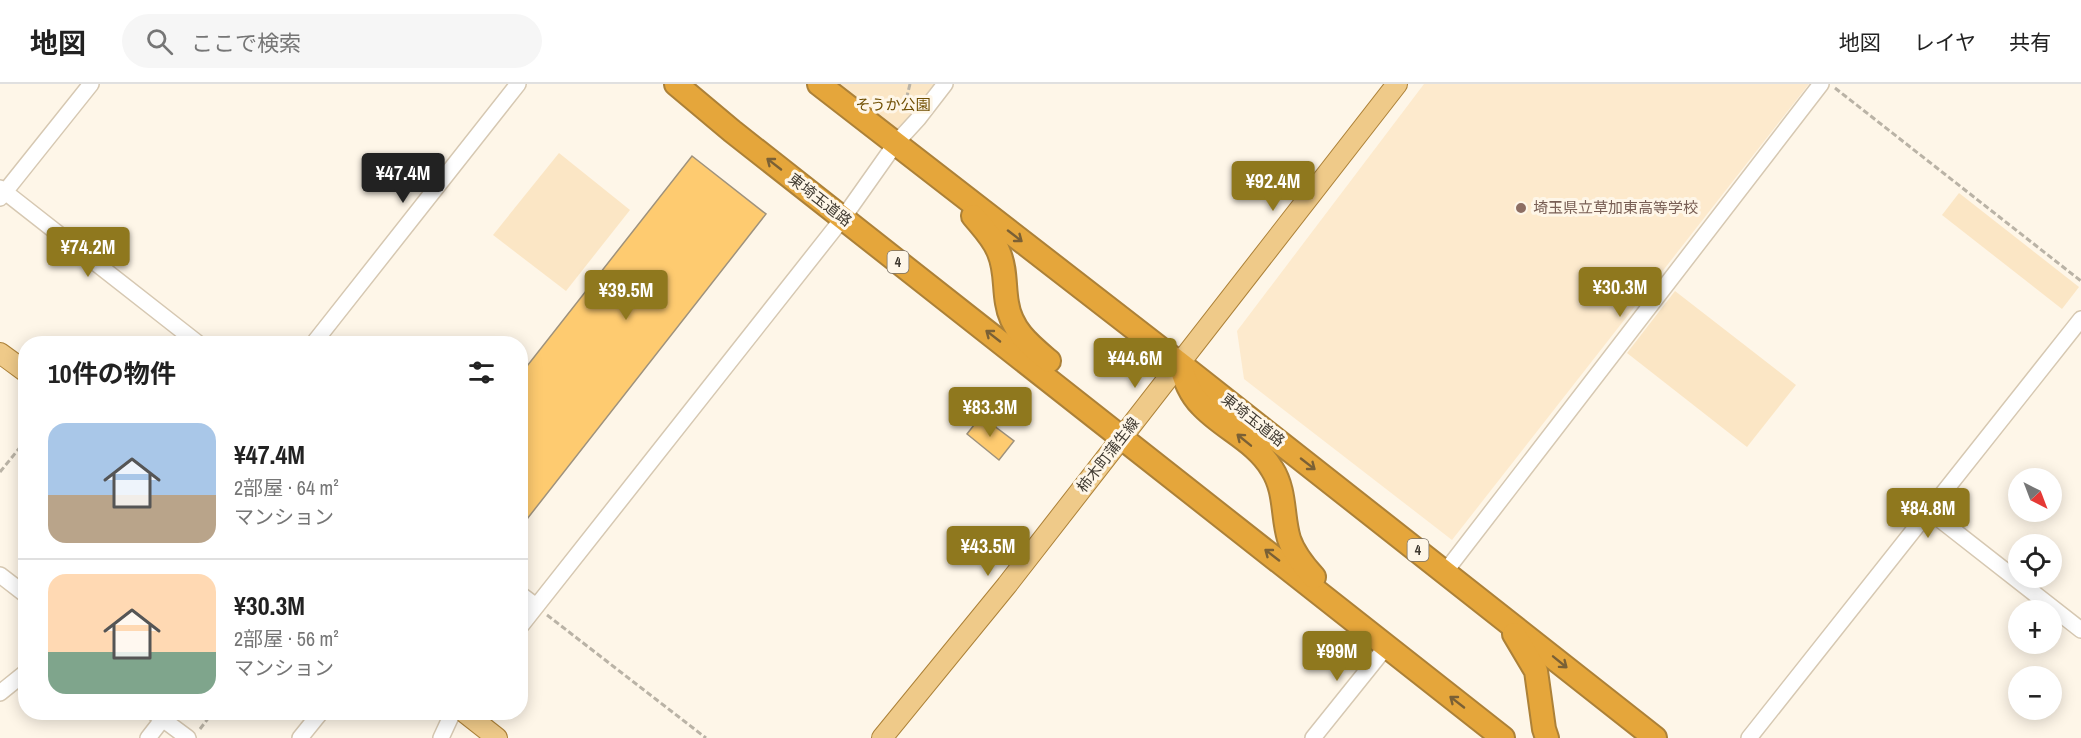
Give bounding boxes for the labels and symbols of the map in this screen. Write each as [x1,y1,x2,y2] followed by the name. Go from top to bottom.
[855,94,931,115] park label: そうか公園
[354,153,452,204] pin: ¥47.4M
[766,157,782,170] one-way arrow
[1224,161,1322,212] pin: ¥92.4M
[784,168,856,231] street label: 東埼玉道路
[1533,197,1698,218] place label: 埼玉県立草加東高等学校
[1514,201,1528,215] marker: 埼玉県立草加東高等学校
[39,227,137,278] pin: ¥74.2M
[1006,230,1022,243] one-way arrow
[888,251,908,273] road number: 4
[1571,267,1669,318] pin: ¥30.3M
[577,270,675,321] pin: ¥39.5M
[986,330,1002,342] one-way arrow
[1086,338,1184,389] pin: ¥44.6M
[941,387,1039,438] pin: ¥83.3M
[1217,388,1289,451] street label: 東埼玉道路
[1072,413,1144,497] street label: 柿木町蒲生線
[1237,434,1253,447] one-way arrow
[1300,457,1316,470] one-way arrow
[2008,468,2062,522] north arrow
[1879,488,1977,539] pin: ¥84.8M
[939,526,1037,577] pin: ¥43.5M
[1408,539,1428,561] road number: 4
[1264,548,1280,561] one-way arrow
[1301,631,1373,682] pin: ¥99M
[1552,656,1568,669] one-way arrow
[1450,696,1466,708] one-way arrow

